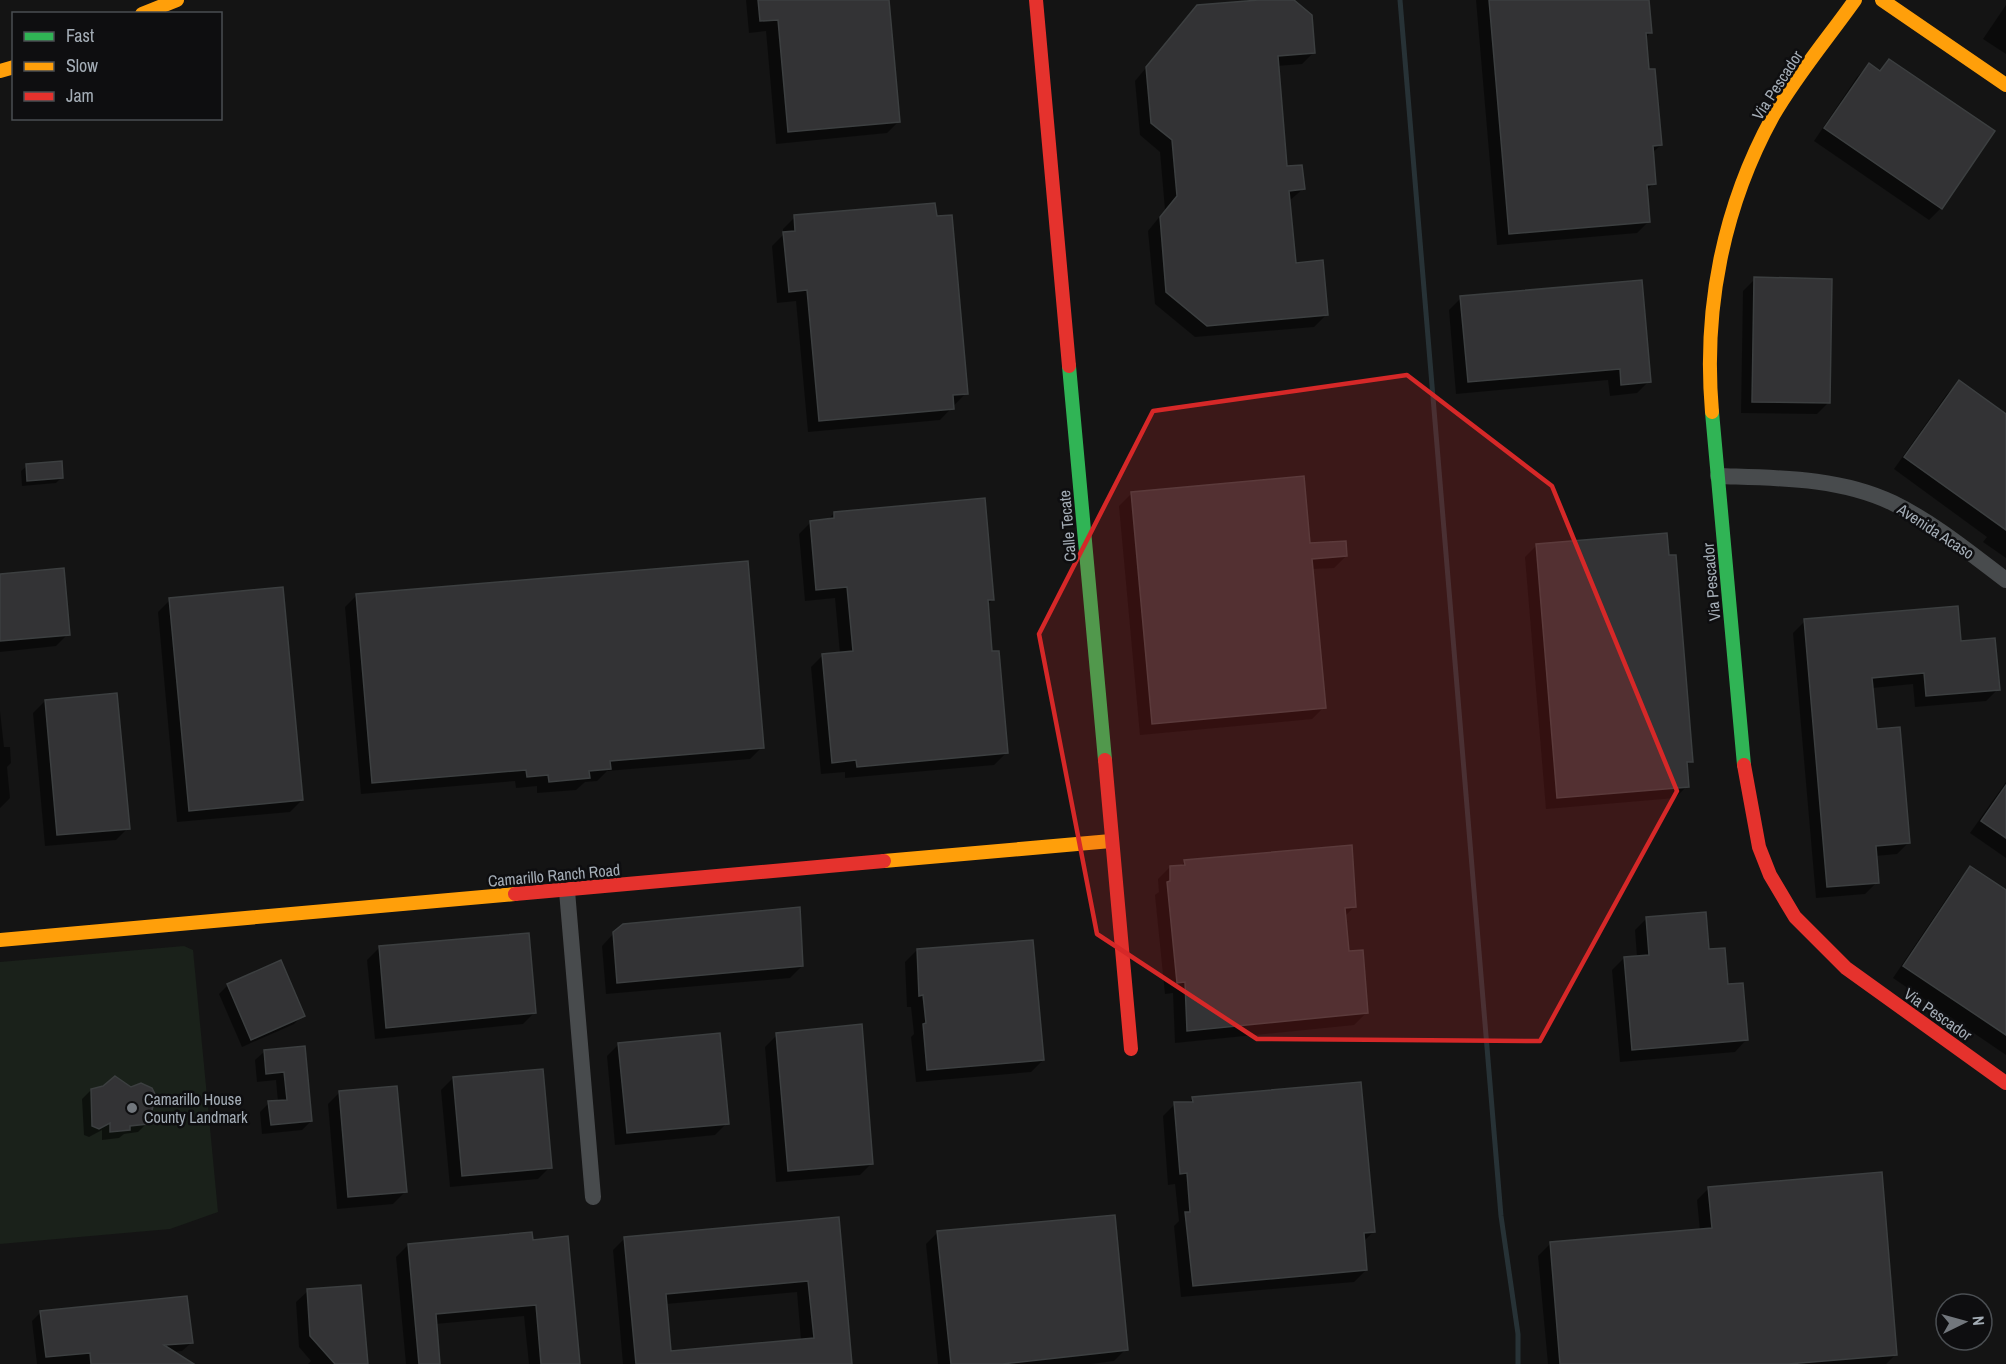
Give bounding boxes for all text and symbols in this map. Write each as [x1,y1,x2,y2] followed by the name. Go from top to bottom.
[12,12,222,120] legend
[66,23,94,48] text: Fast
[1746,46,1808,124] street label: Via Pescador
[66,53,98,78] text: Slow
[66,83,94,108] text: Jam
[1053,489,1081,563] street label: Calle Tecate
[1893,497,1979,564] street label: Avenida Acaso
[1697,541,1725,622] street label: Via Pescador
[487,858,621,892] street label: Camarillo Ranch Road
[1900,982,1977,1046] street label: Via Pescador
[144,1088,248,1128] place label: Camarillo House County Landmark
[125,1101,139,1115] marker: Camarillo House County Landmark
[1934,1292,1994,1352] north arrow
[1968,1315,1990,1326] text: N

